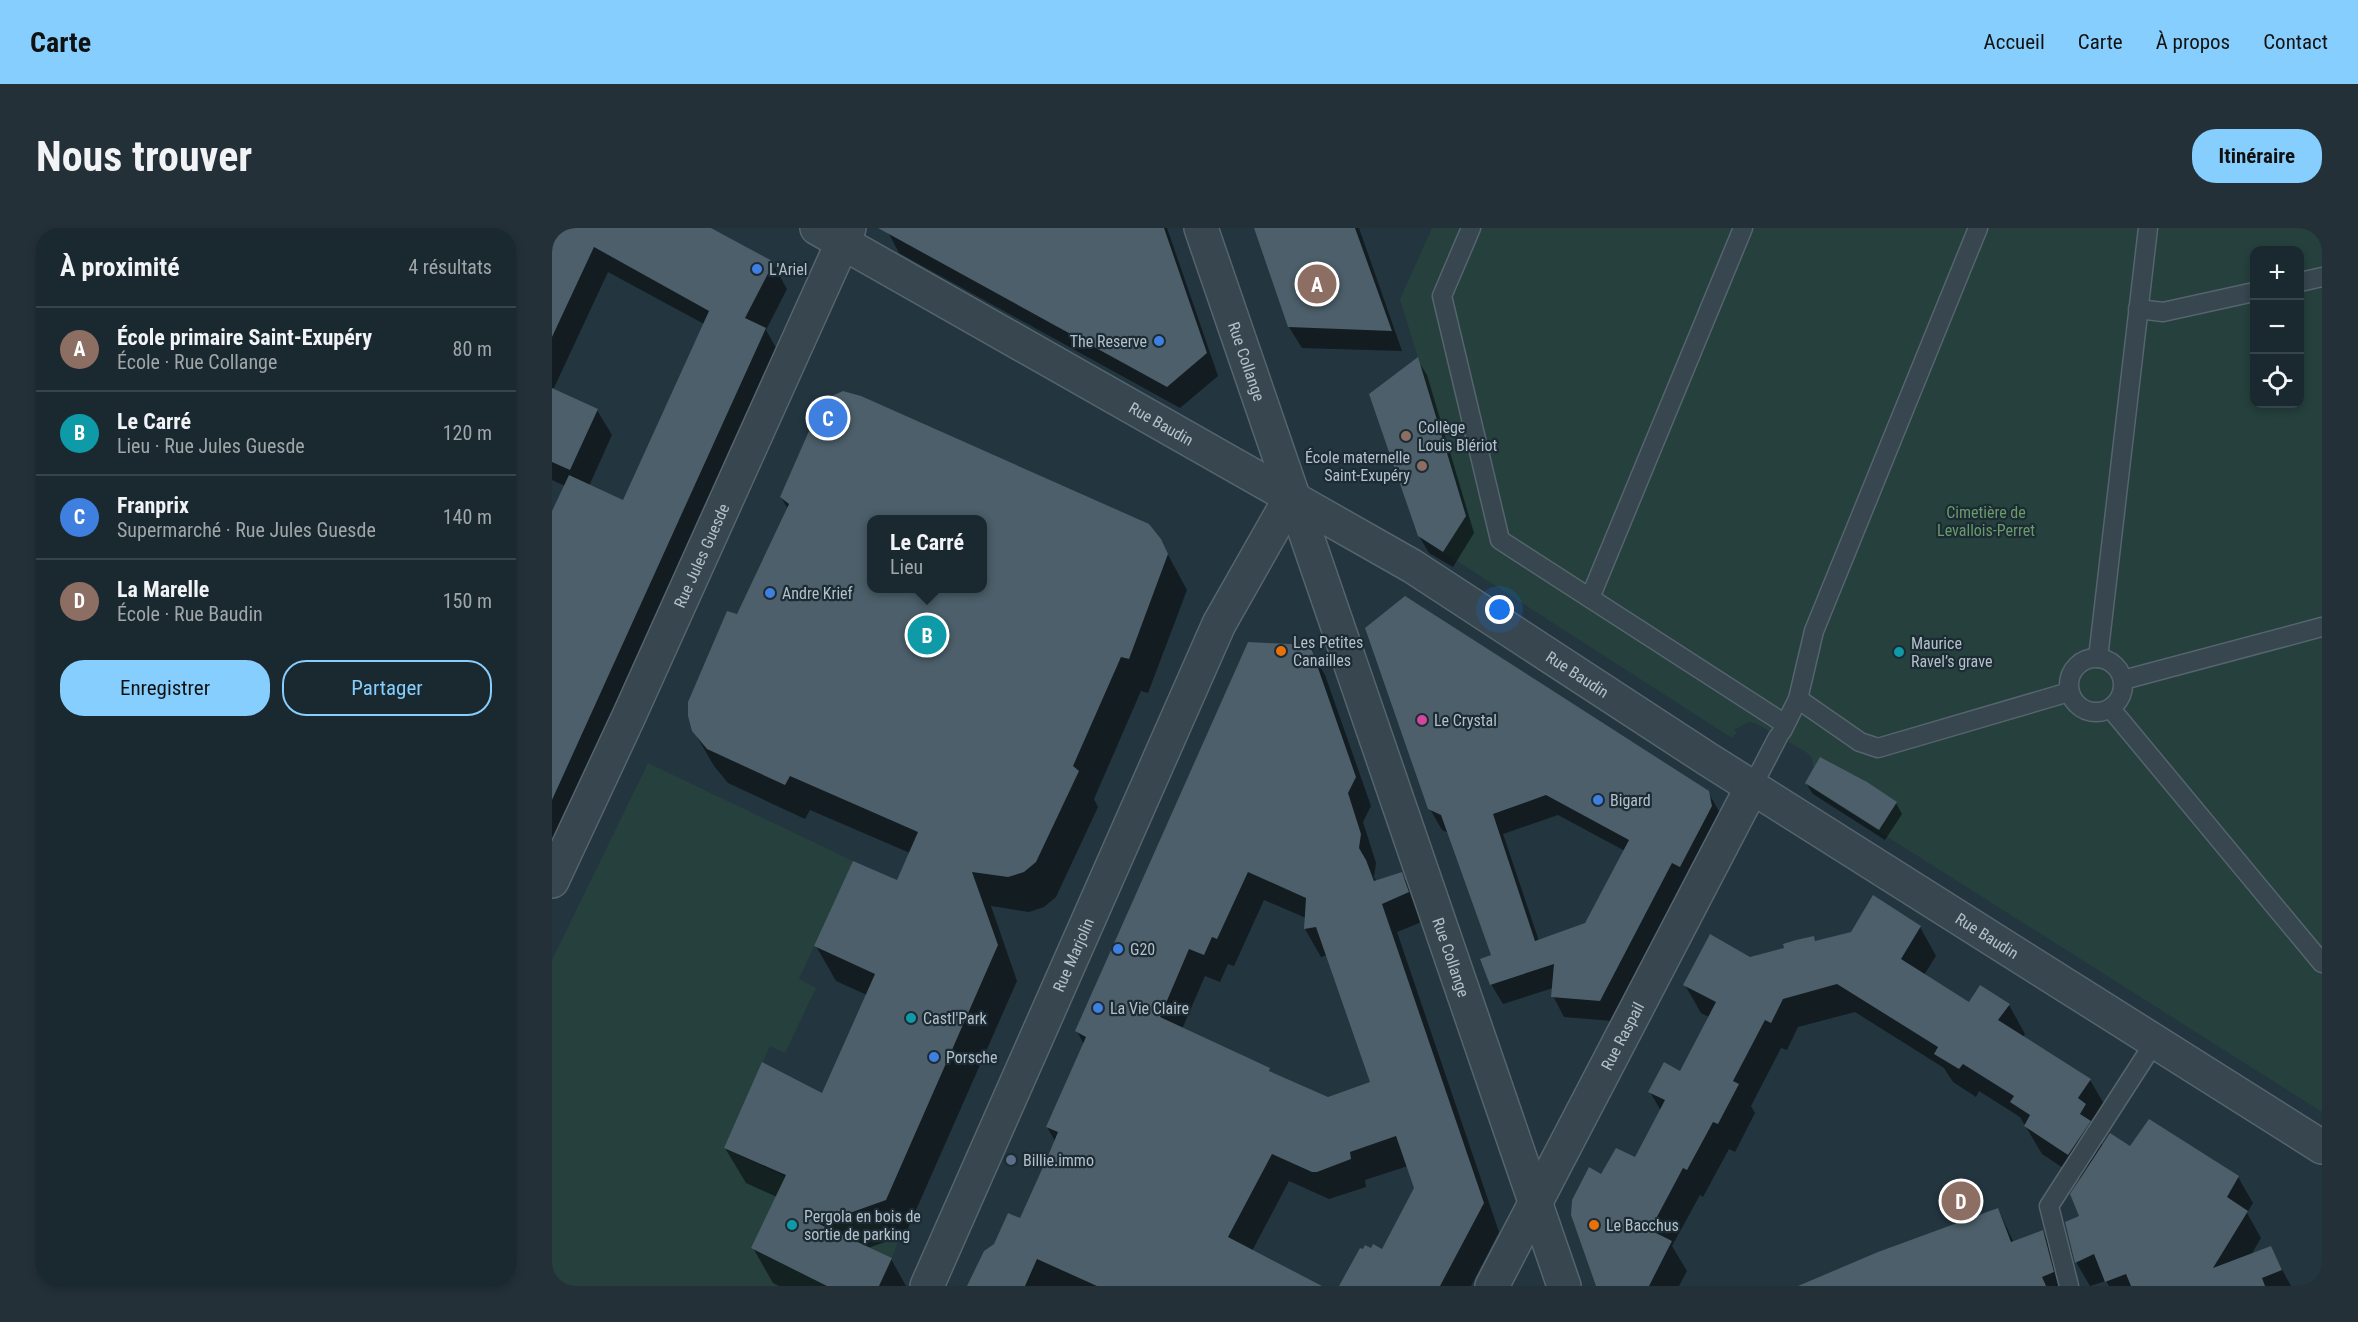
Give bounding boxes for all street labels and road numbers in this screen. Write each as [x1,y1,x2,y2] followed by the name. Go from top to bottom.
[1224,319,1269,404] street label: Rue Collange
[1126,398,1197,449] street label: Rue Baudin
[670,500,733,611] street label: Rue Jules Guesde
[1543,647,1612,701] street label: Rue Baudin
[1952,909,2022,963] street label: Rue Baudin
[1049,915,1098,995] street label: Rue Marjolin
[1429,915,1474,999] street label: Rue Collange
[1597,999,1648,1073] street label: Rue Raspail

